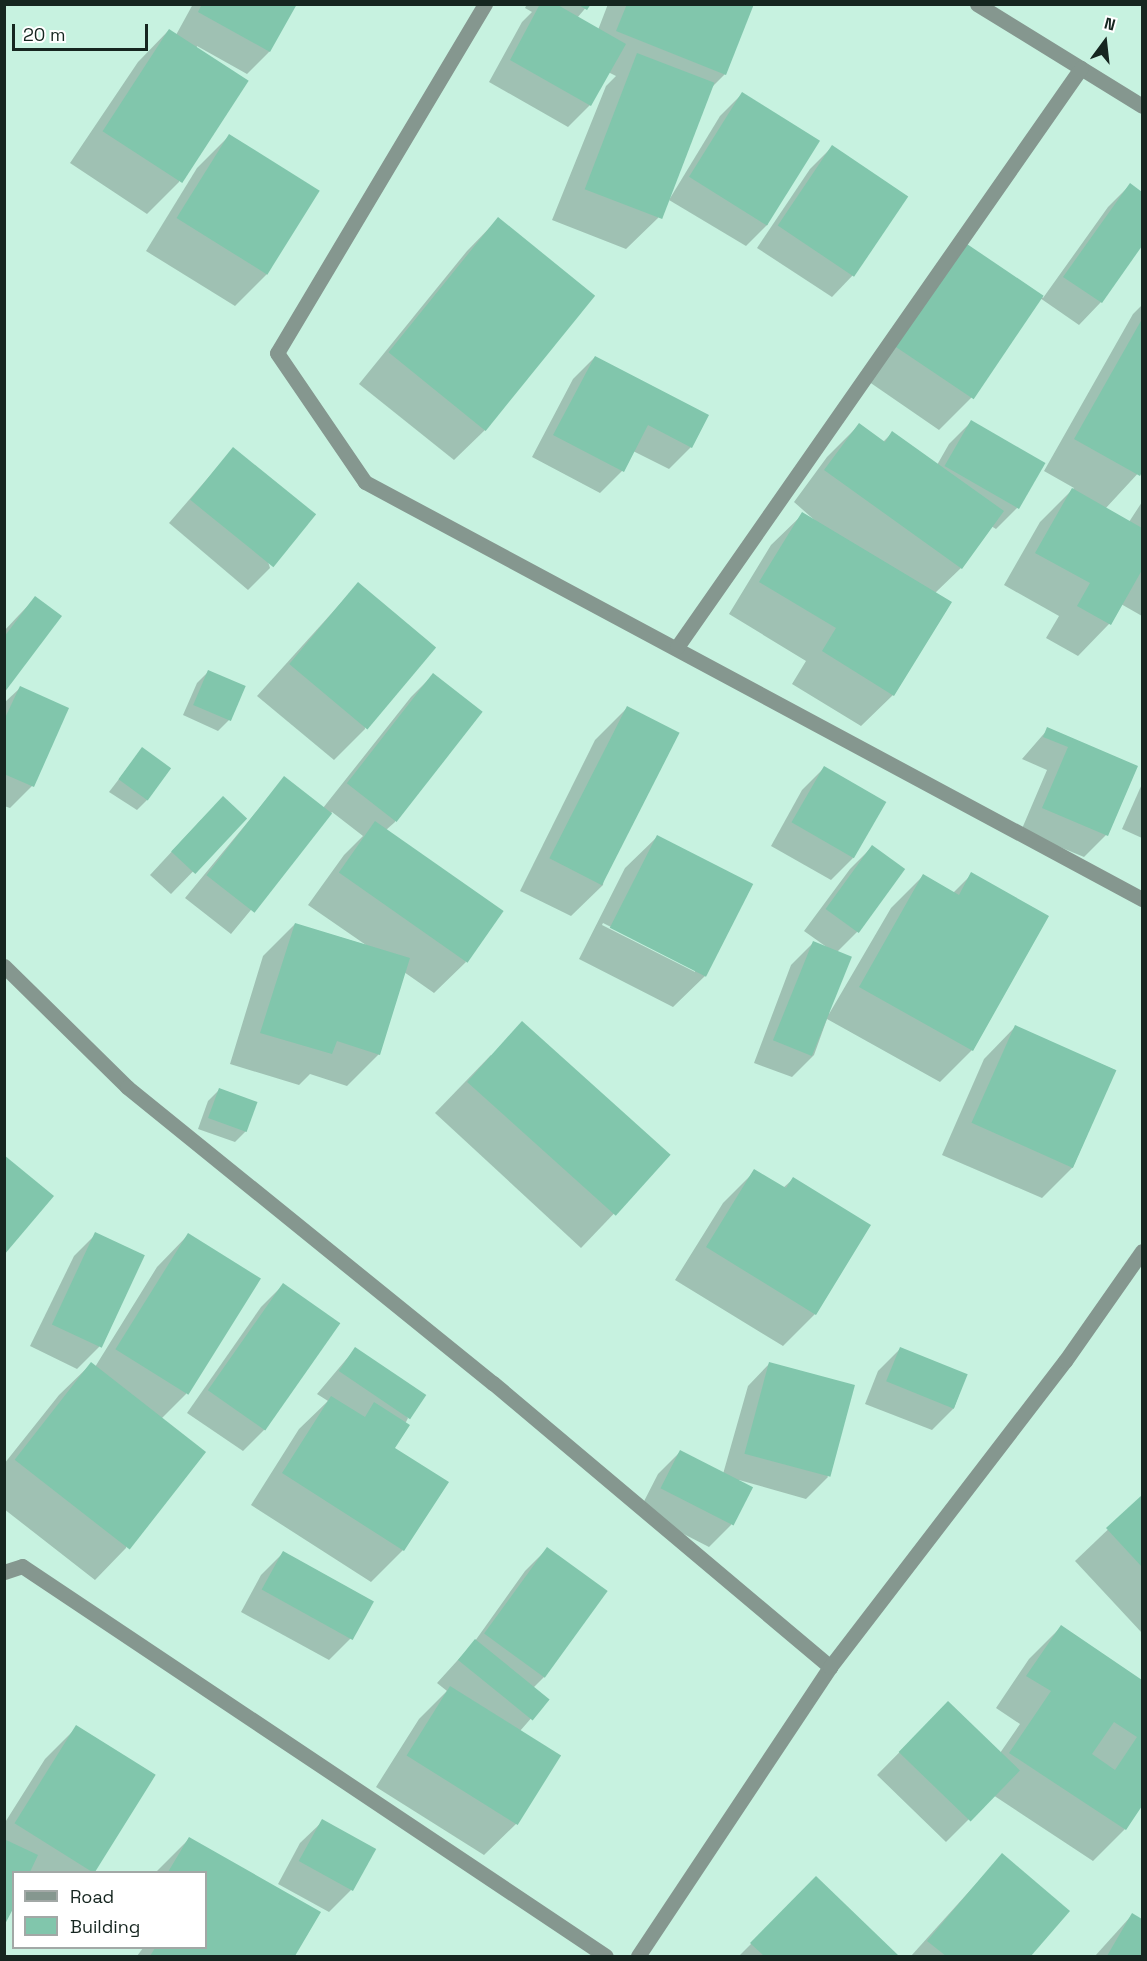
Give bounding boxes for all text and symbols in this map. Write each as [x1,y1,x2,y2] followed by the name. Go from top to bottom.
[15,12,152,50] scale bar
[1075,12,1135,72] north arrow
[1102,13,1118,36] text: N
[23,23,66,46] text: 20 m
[12,1871,207,1949] legend
[70,1885,114,1908] text: Road
[70,1915,140,1938] text: Building

